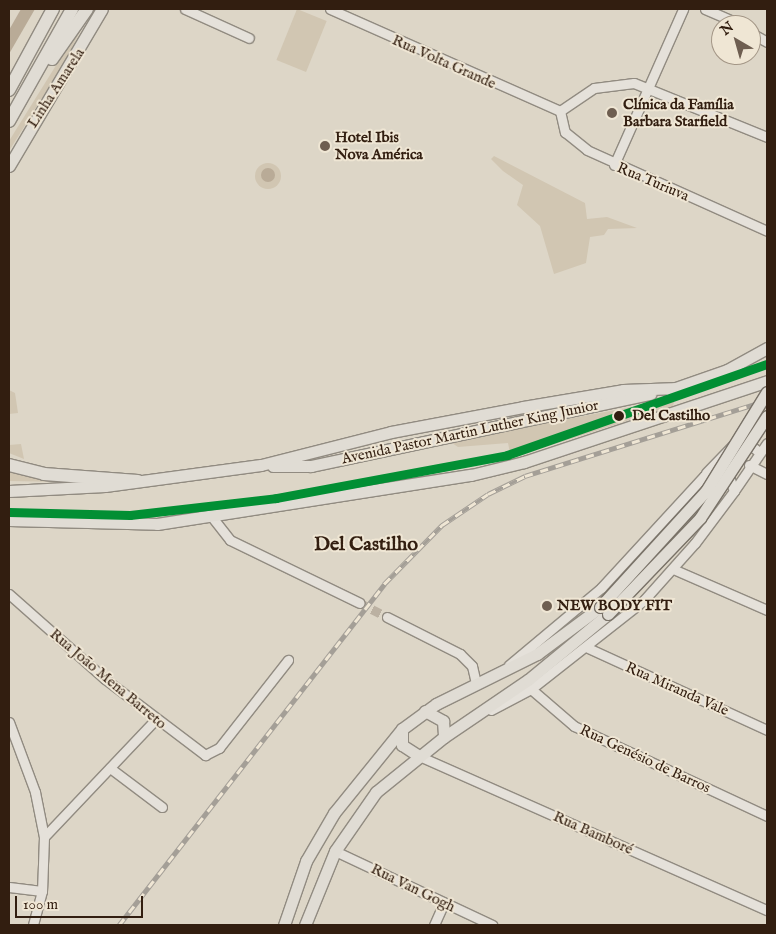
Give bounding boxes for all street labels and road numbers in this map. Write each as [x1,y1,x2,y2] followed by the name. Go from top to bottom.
[389,31,499,93] street label: Rua Volta Grande
[24,45,88,131] street label: Linha Amarela
[614,159,692,205] street label: Rua Turiuva
[340,396,600,468] street label: Avenida Pastor Martin Luther King Junior
[46,625,170,733] street label: Rua João Mena Barreto
[623,658,731,720] street label: Rua Miranda Vale
[577,721,713,797] street label: Rua Genésio de Barros
[550,807,636,859] street label: Rua Bamboré
[368,860,458,916] street label: Rua Van Gogh

